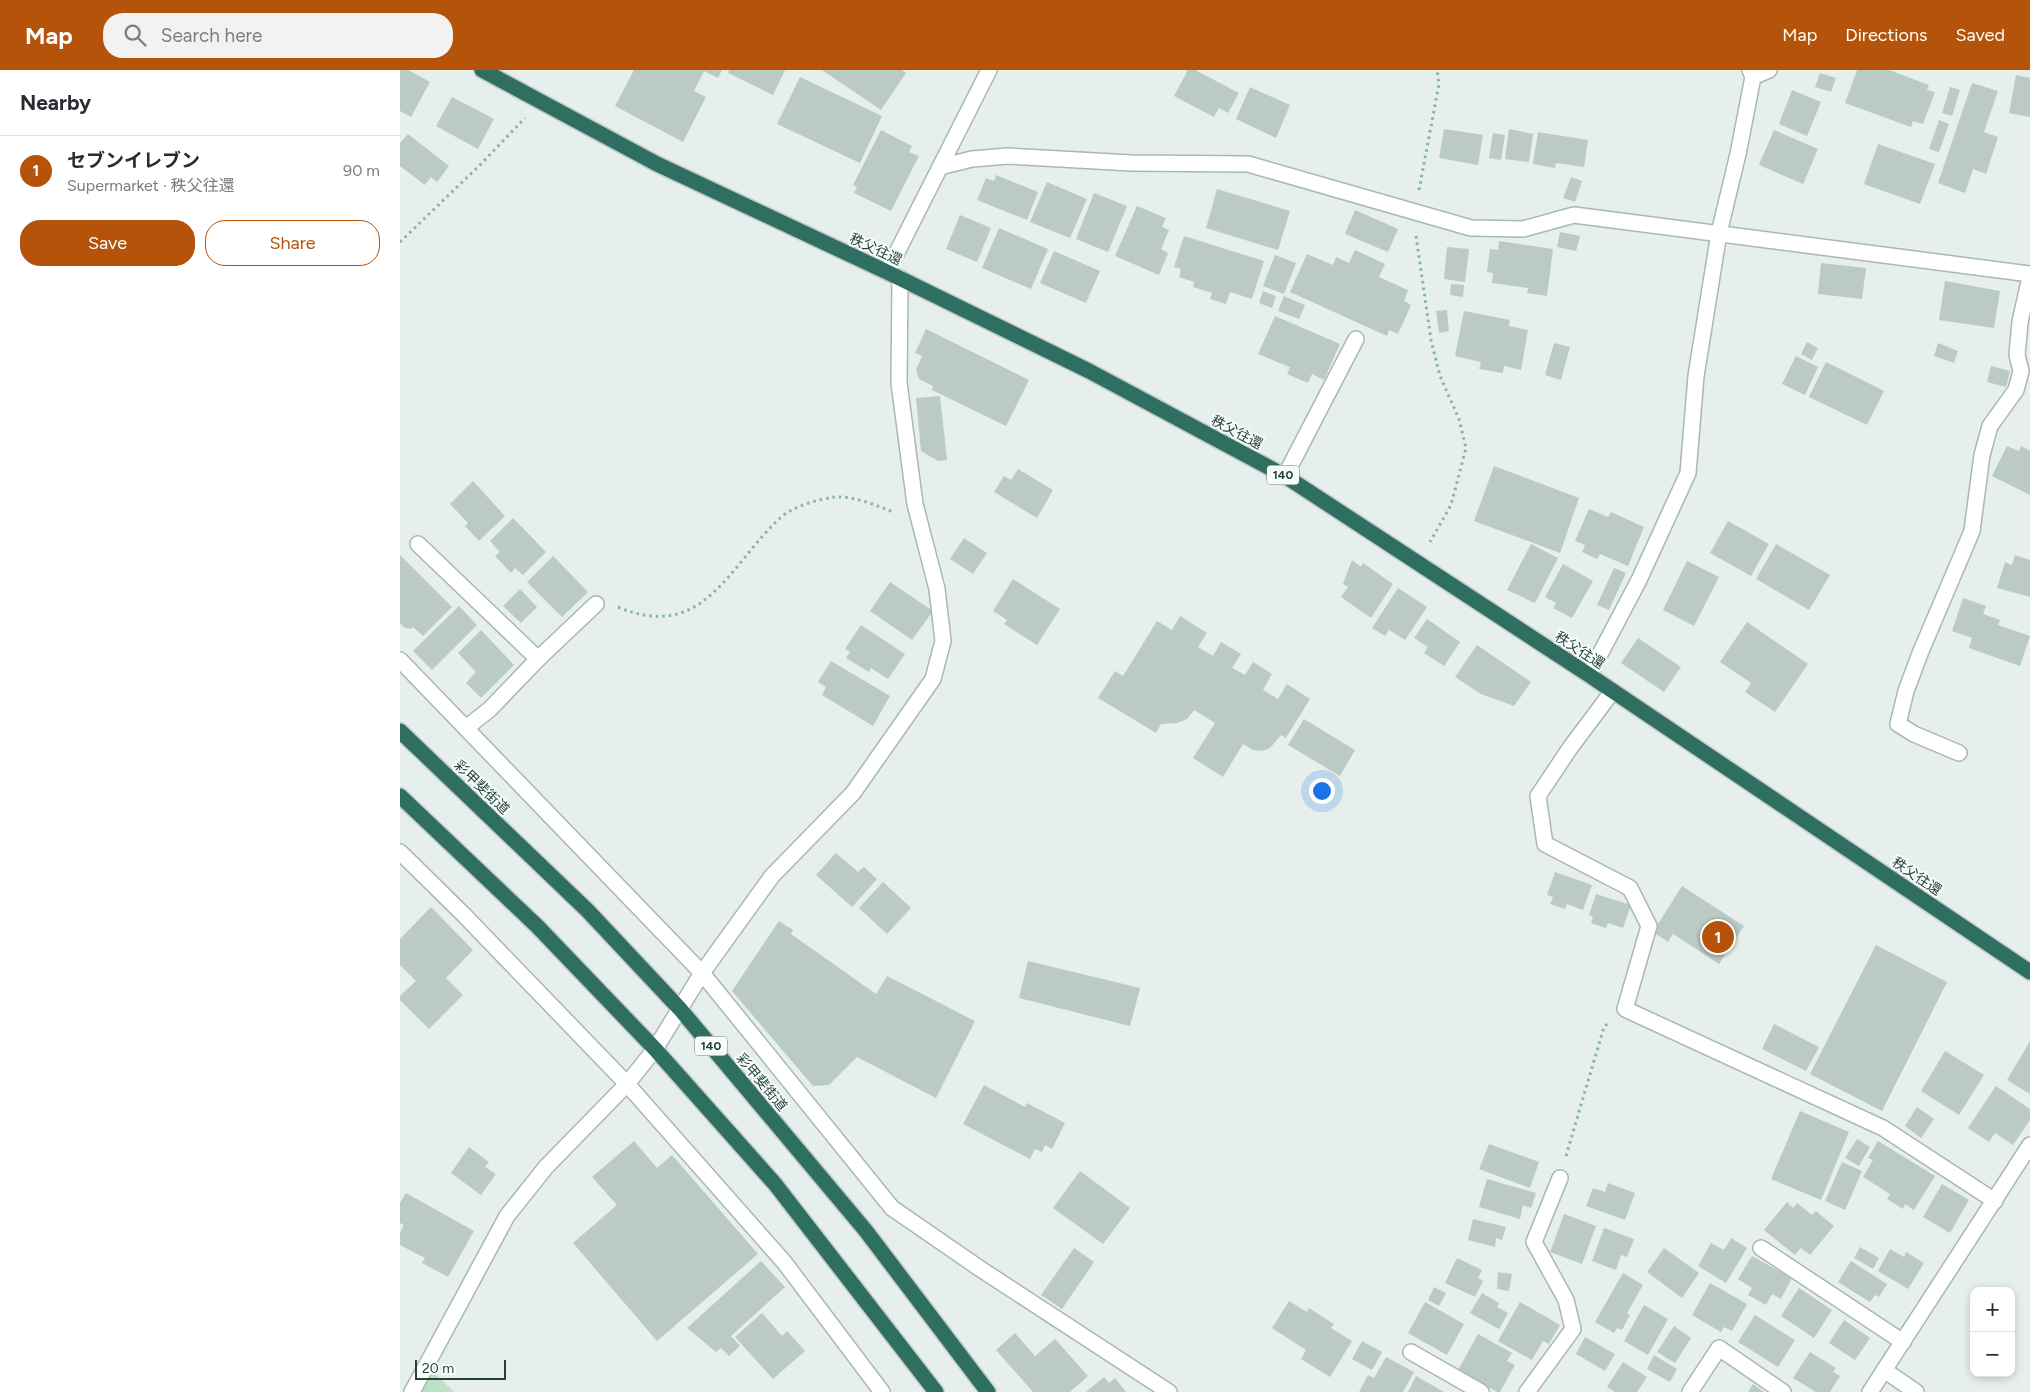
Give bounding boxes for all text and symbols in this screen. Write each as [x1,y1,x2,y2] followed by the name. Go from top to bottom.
[103,13,453,58] search box
[25,21,73,50] text: Map
[121,21,149,49] icon: search
[161,24,262,47] text: Search here
[1782,24,1817,46] text: Map
[1845,24,1927,46] text: Directions
[1955,24,2005,46] text: Saved
[20,90,91,115] text: Nearby
[67,149,200,172] text: セブンイレブン
[33,161,39,180] text: 1
[343,161,380,180] text: 90 m
[67,176,235,195] text: Supermarket · 秩父往還
[20,220,195,266] button: Save
[205,220,380,266] button: Share
[847,230,905,269] street label: 秩父往還
[1208,412,1265,453] street label: 秩父往還
[1267,466,1299,484] road number: 140
[1552,628,1608,673] street label: 秩父往還
[451,757,513,818] street label: 彩甲斐街道
[1309,778,1335,804] your location
[1889,854,1945,899] street label: 秩父往還
[1702,918,1734,956] pin: 1
[695,1036,727,1056] road number: 140
[733,1050,791,1115] street label: 彩甲斐街道
[1970,1287,2015,1377] map controls
[1970,1287,2015,1332] button: +
[1970,1332,2015,1377] button: −
[415,1357,506,1380] scale bar
[422,1360,454,1377] text: 20 m

